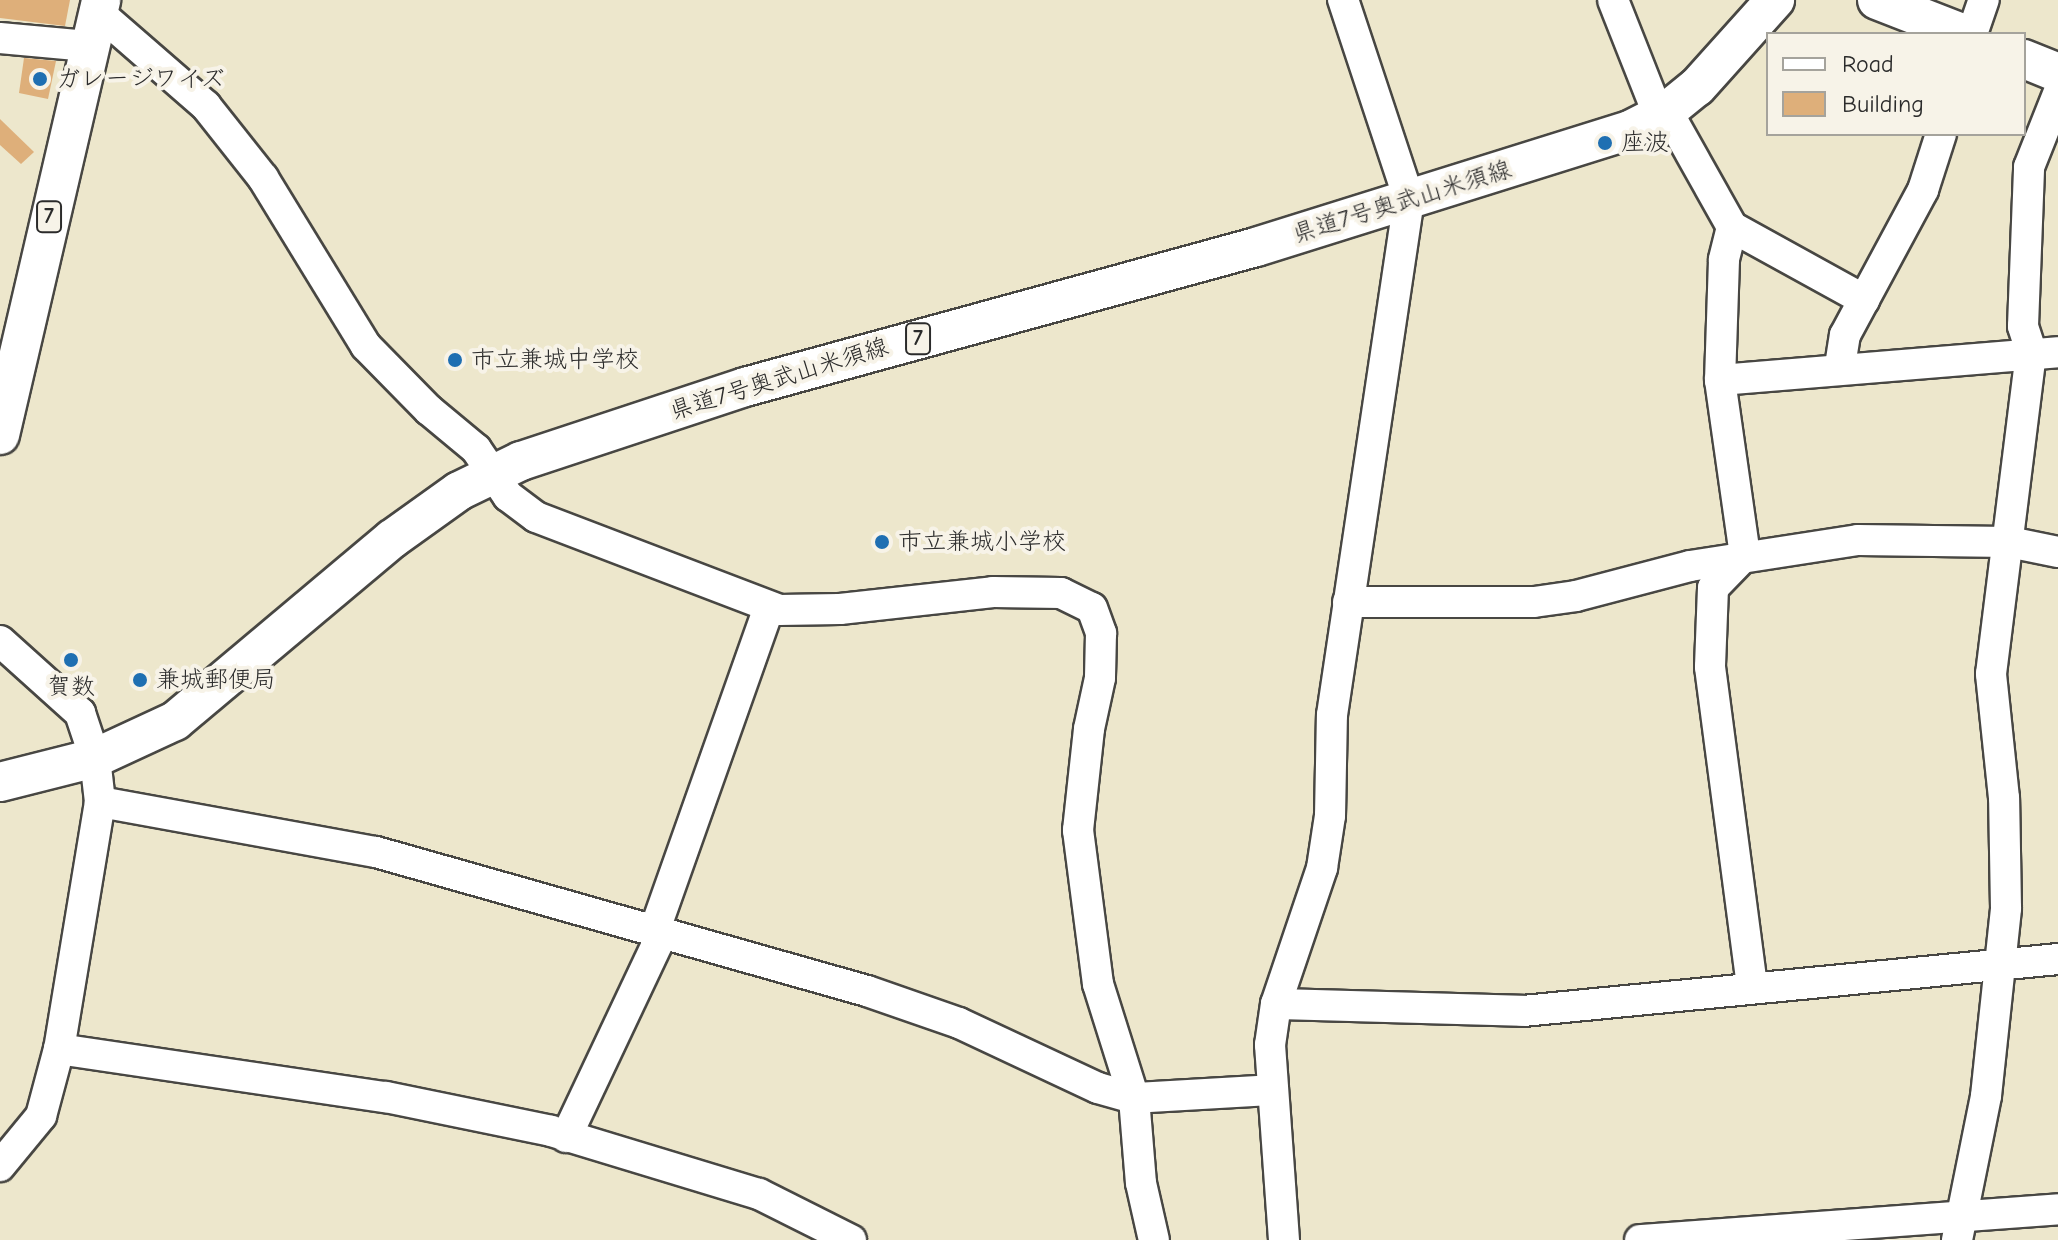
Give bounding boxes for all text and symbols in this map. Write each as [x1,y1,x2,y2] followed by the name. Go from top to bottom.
[1766,32,2026,136] legend
[1842,50,1894,78] text: Road
[56,65,225,93] place label: ガレージワイズ
[31,70,49,88] marker: ガレージワイズ
[1842,90,1924,118] text: Building
[1621,129,1669,157] place label: 座波
[1596,134,1614,152] marker: 座波
[1289,155,1515,249] street label: 県道7号奥武山米須線
[35,199,63,235] road number: 7
[904,321,932,357] road number: 7
[666,332,892,426] street label: 県道7号奥武山米須線
[471,346,639,374] place label: 市立兼城中学校
[446,351,464,369] marker: 市立兼城中学校
[898,528,1066,556] place label: 市立兼城小学校
[873,533,891,551] marker: 市立兼城小学校
[62,651,80,669] marker: 賀数
[156,666,276,694] place label: 兼城郵便局
[131,671,149,689] marker: 兼城郵便局
[47,673,95,701] place label: 賀数

